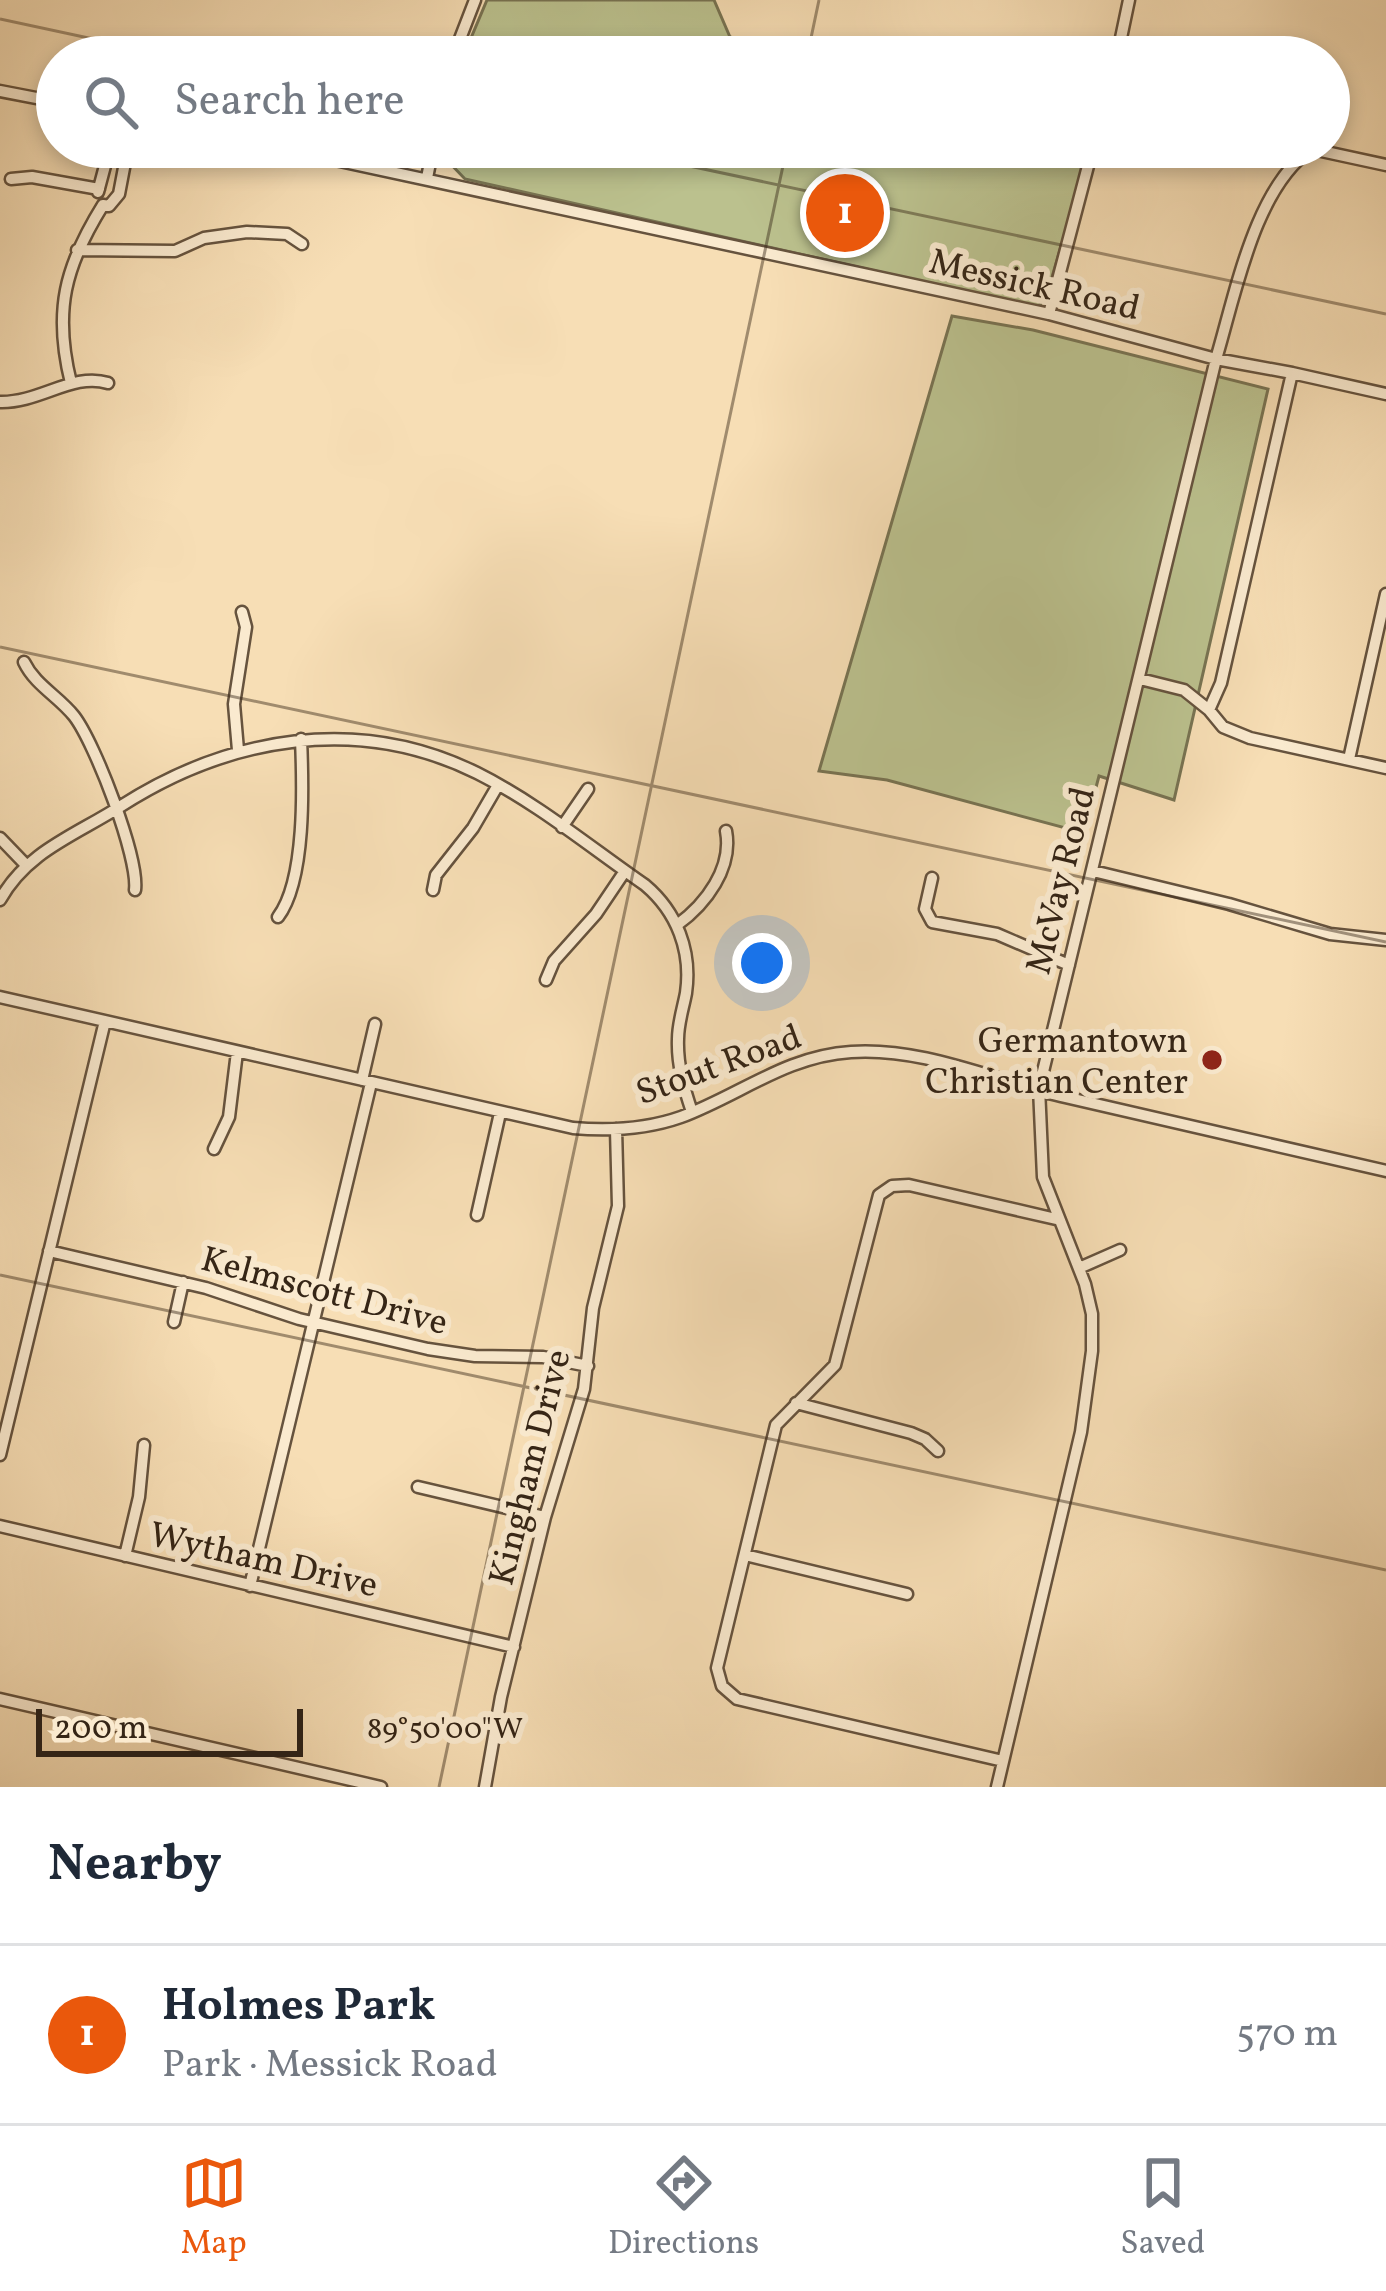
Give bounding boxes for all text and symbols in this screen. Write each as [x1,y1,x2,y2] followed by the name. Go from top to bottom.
[36,36,1350,168] search box
[78,69,144,135] icon: search
[174,71,405,134] text: Search here
[806,168,884,258] pin: 1
[924,238,1144,335] street label: Messick Road
[1015,782,1110,980] street label: McVay Road
[732,933,792,993] your location
[630,1014,809,1120] street label: Stout Road
[925,1018,1188,1109] place label: Germantown Christian Center
[1199,1047,1225,1073] marker: Germantown Christian Center
[195,1236,453,1350] street label: Kelmscott Drive
[478,1345,585,1591] street label: Kingham Drive
[144,1511,382,1612] street label: Wytham Drive
[36,1703,303,1756] scale bar
[54,1707,148,1753] text: 200 m
[367,1709,523,1751] text: 89°50'00"W
[48,1830,222,1901] text: Nearby
[162,1976,435,2039] text: Holmes Park
[79,2008,95,2062] text: 1
[1236,2008,1338,2062] text: 570 m
[162,2039,498,2093] text: Park · Messick Road
[181,2150,247,2268] tab: Map
[608,2150,759,2268] tab: Directions
[1120,2150,1205,2268] tab: Saved

